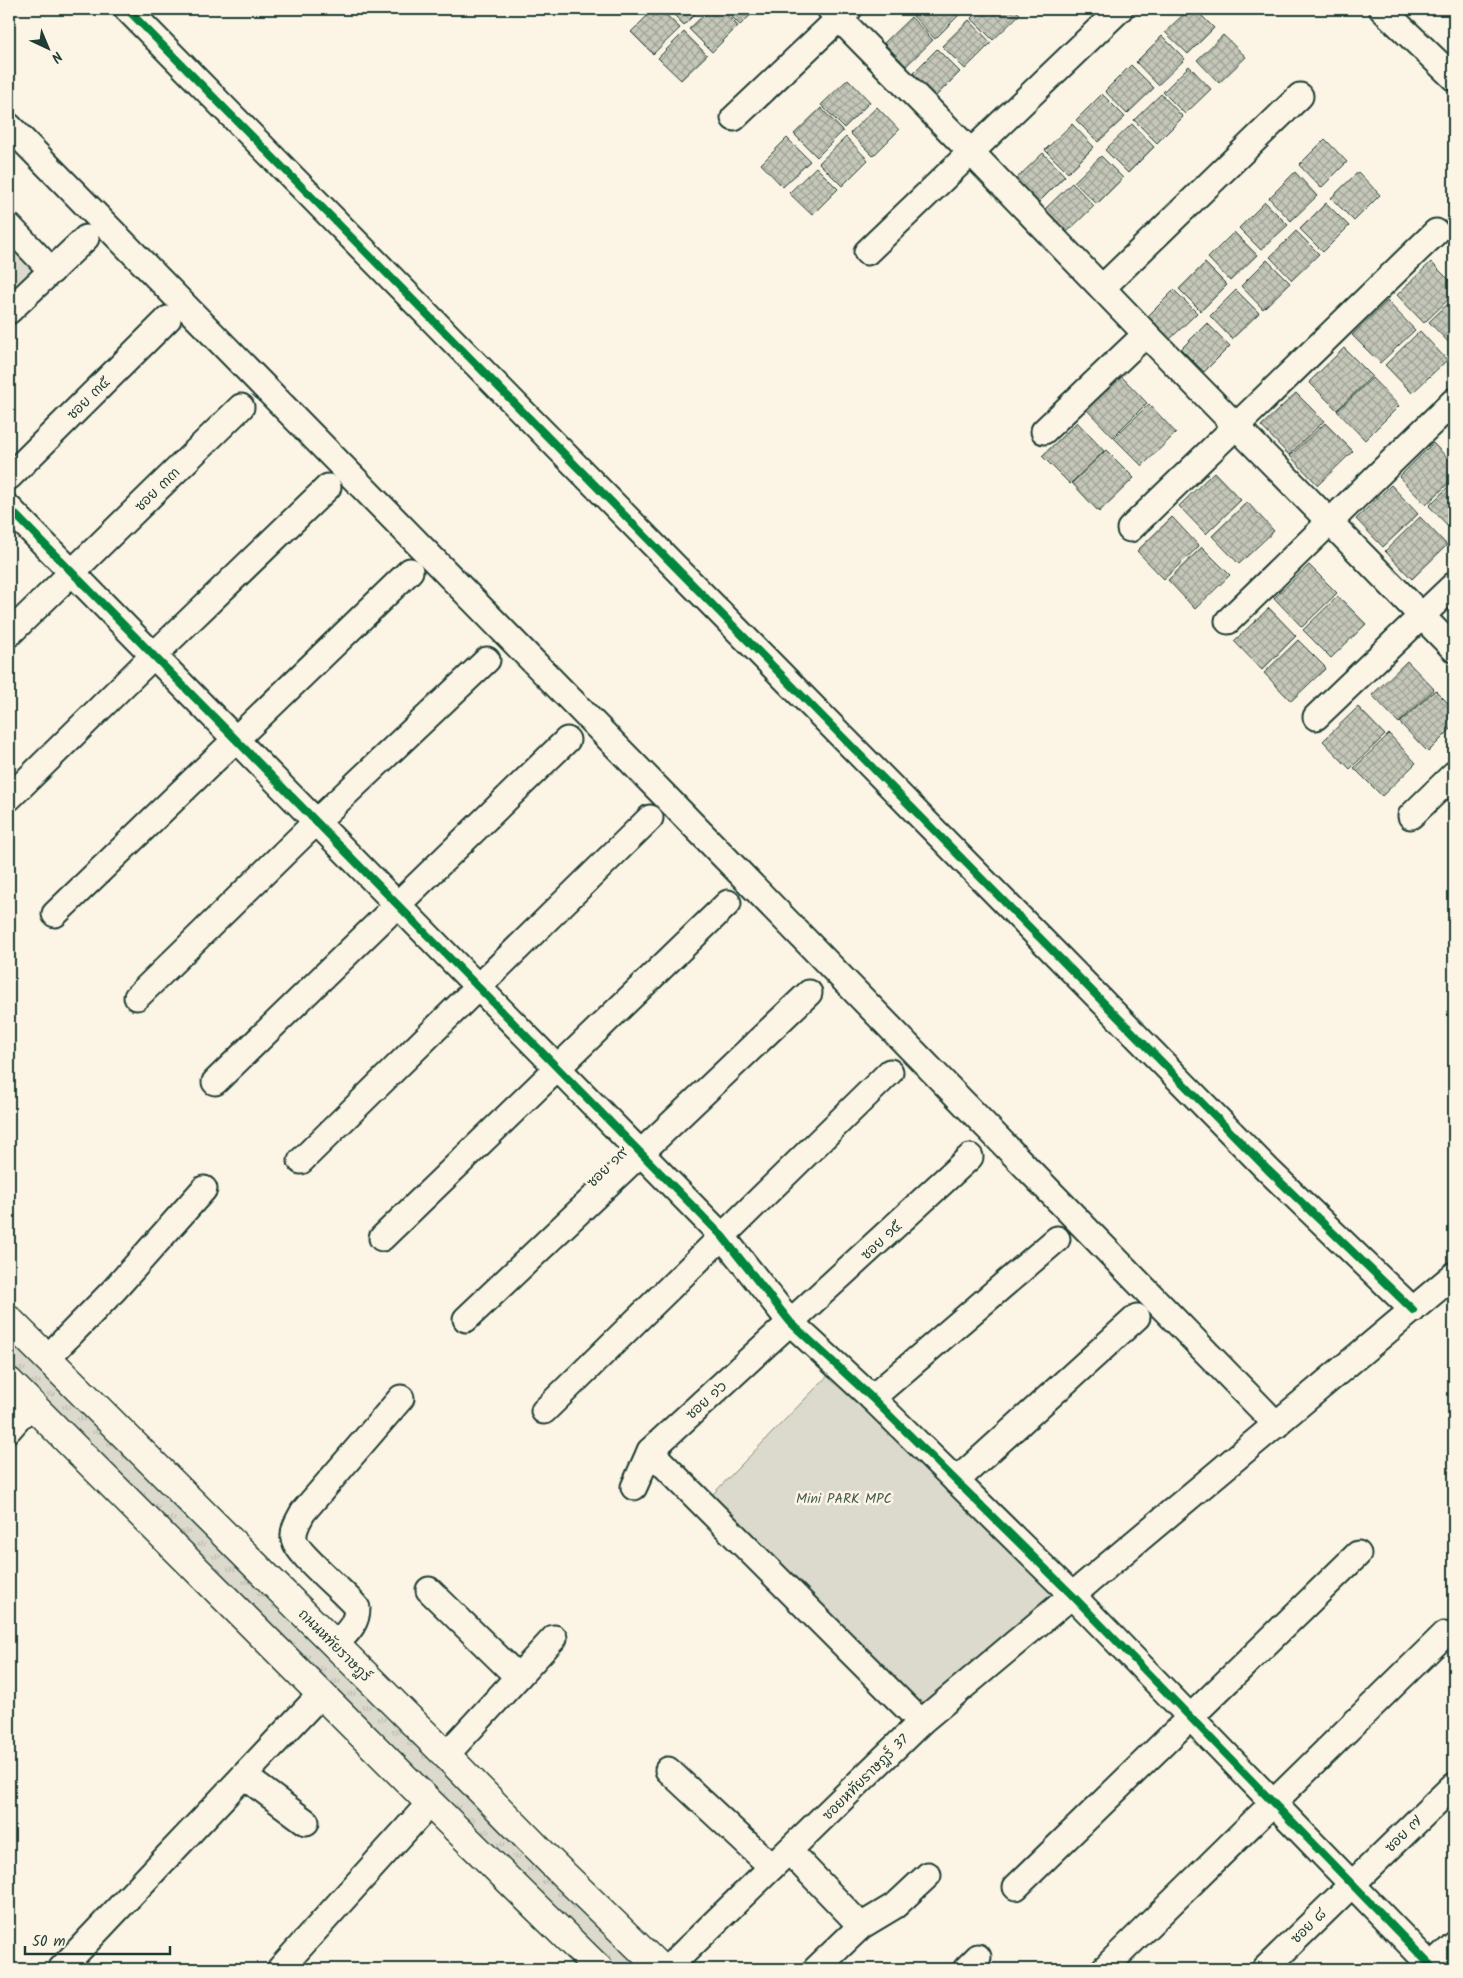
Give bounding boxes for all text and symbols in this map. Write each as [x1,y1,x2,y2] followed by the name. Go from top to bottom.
[22,22,72,72] north arrow
[45,46,67,68] text: N
[62,372,116,425] street label: ซอย ๓๕
[130,462,185,517] street label: ซอย ๓๓
[582,1142,634,1193] street label: ซอย ๑๙
[856,1215,908,1266] street label: ซอย ๑๕
[681,1376,732,1425] street label: ซอย ๑๖
[796,1488,892,1510] park label: Mini PARK MPC
[293,1604,376,1688] street label: ถนนหทัยราษฎร์
[817,1729,914,1826] street label: ซอยหทัยราษฎร์ 37
[1380,1811,1427,1858] street label: ซอย ๗
[1286,1903,1333,1949] street label: ซอย ๘
[25,1923,170,1955] scale bar
[32,1930,66,1954] text: 50 m

